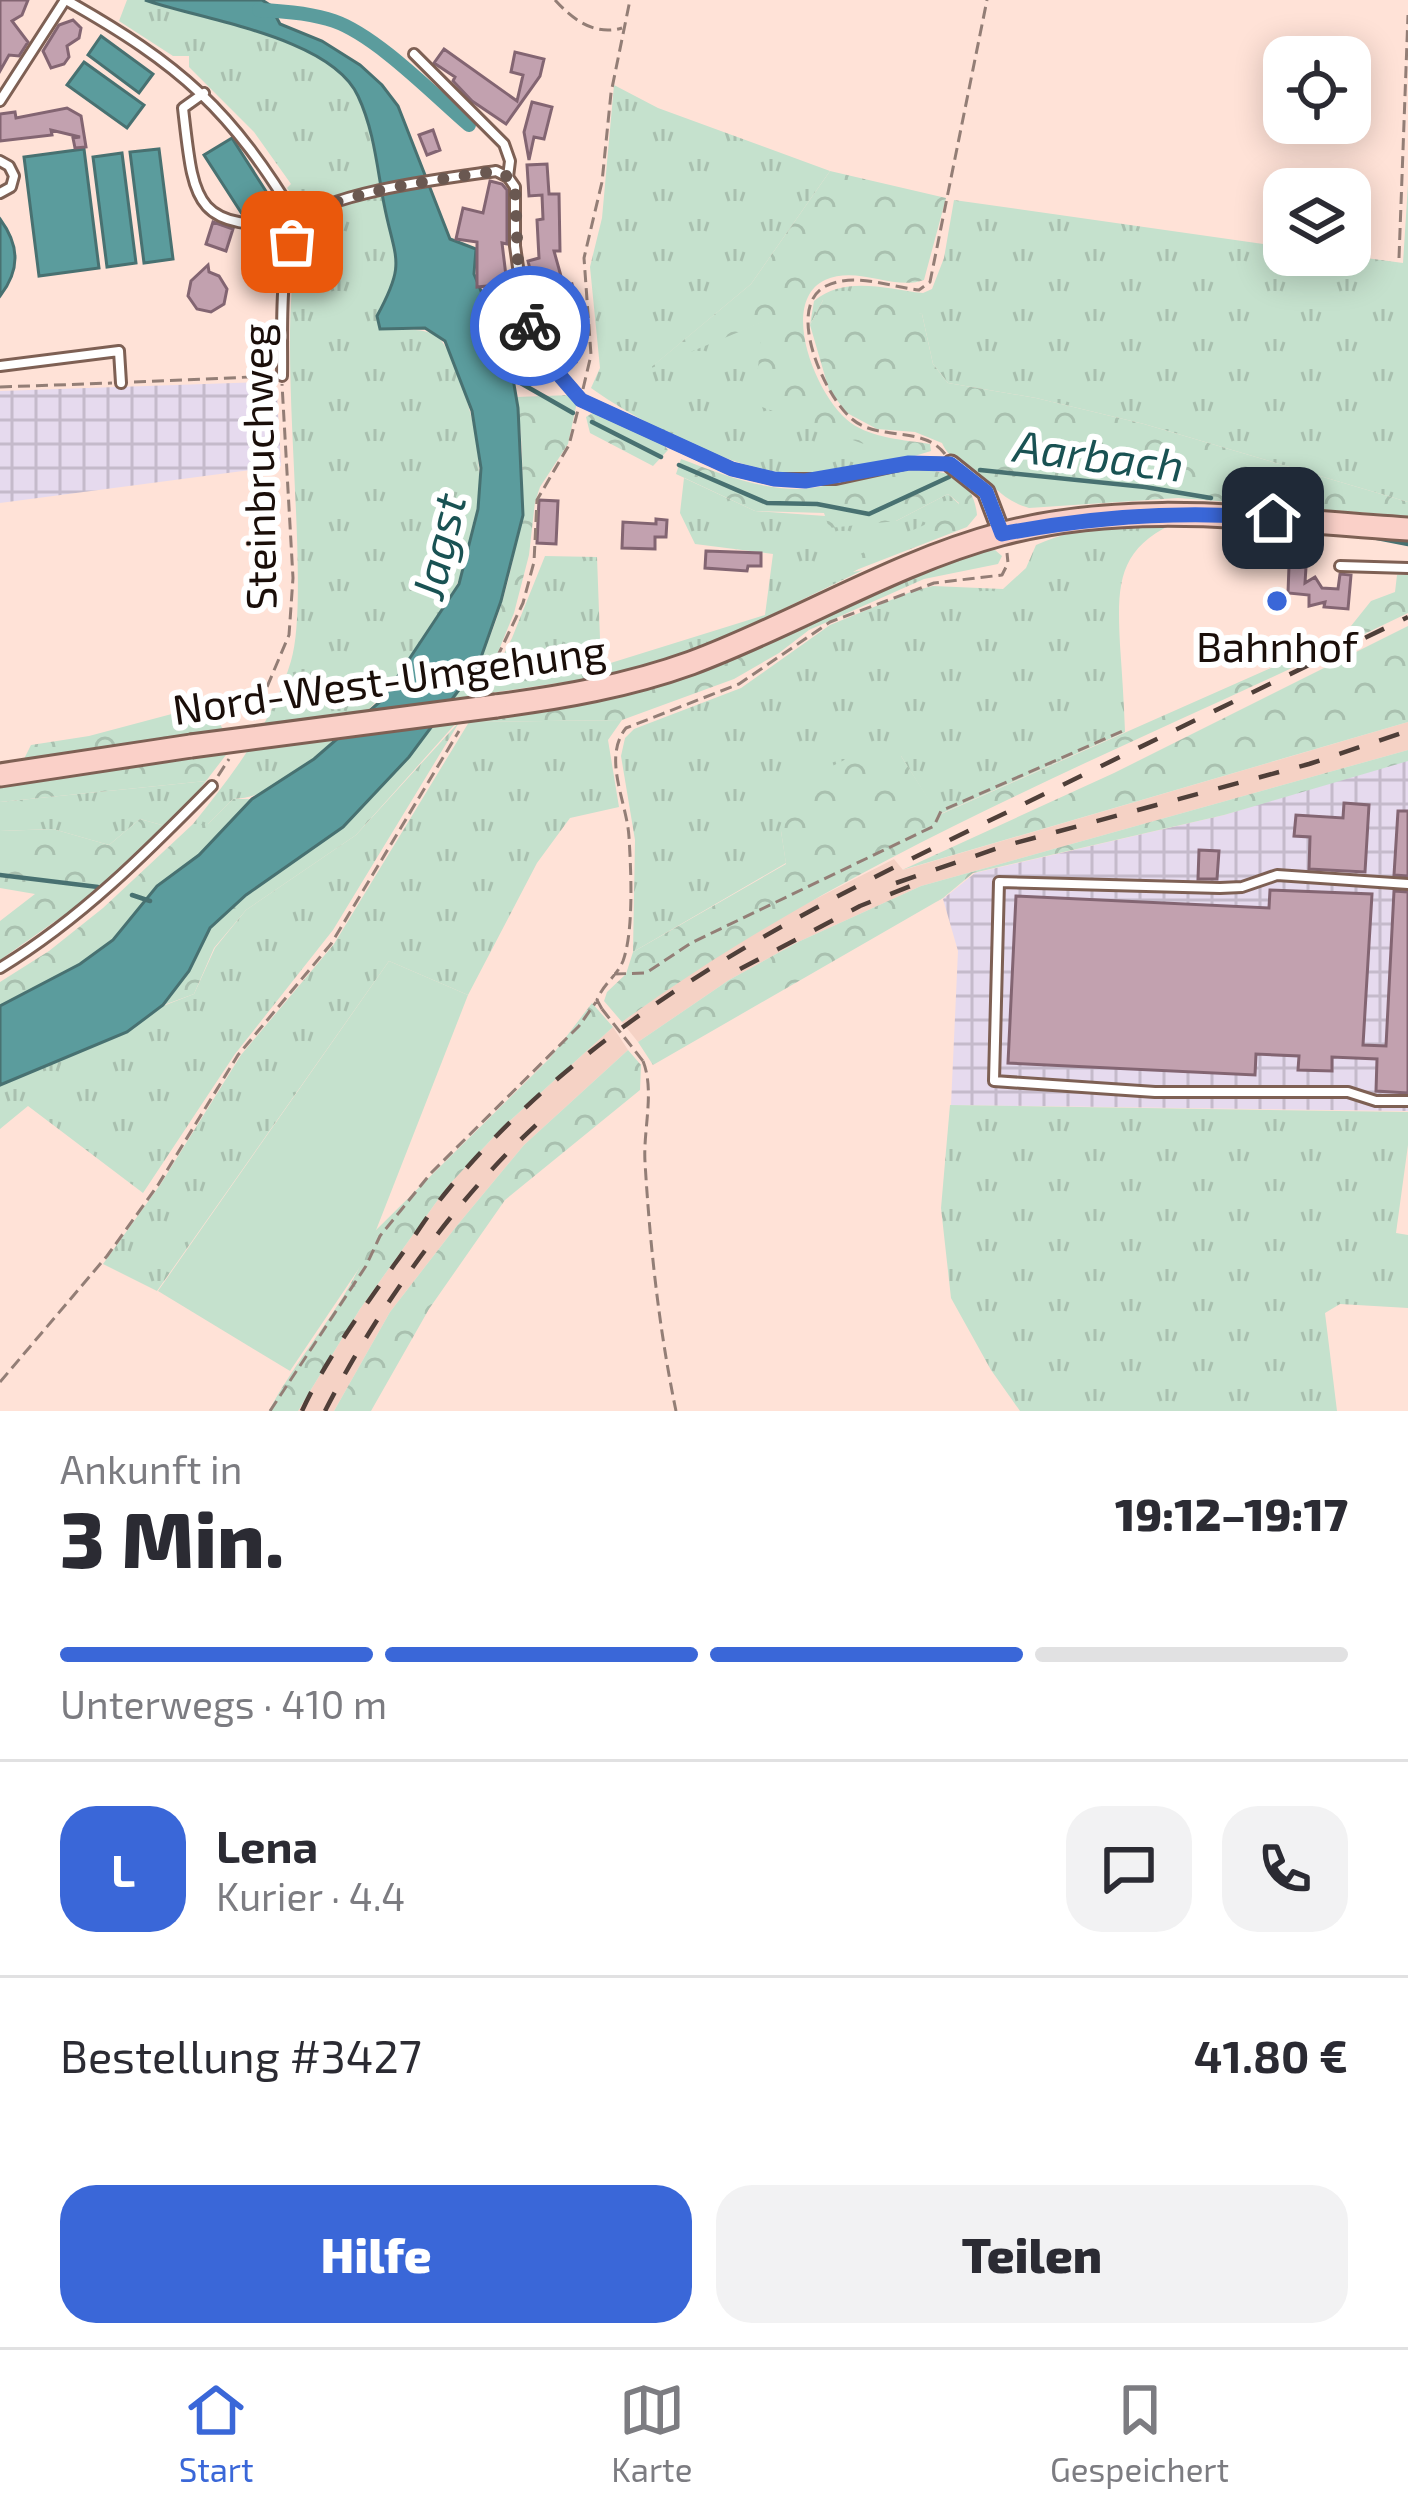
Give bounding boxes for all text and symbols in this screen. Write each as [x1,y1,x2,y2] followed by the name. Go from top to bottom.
[1263,36,1371,276] map controls
[1263,36,1371,144] button: locate
[1263,168,1371,276] button: layers
[241,191,343,293] pin
[259,209,325,275] icon: bag
[470,266,590,386] courier
[497,293,563,359] icon: bike
[230,323,284,611] street label: Steinbruchweg
[1009,417,1187,491] water label: Aarbach
[1222,467,1324,569] pin
[1240,485,1306,551] icon: home
[398,487,476,605] water label: Jagst
[1264,588,1290,614] marker: Bahnhof
[1196,620,1359,670] place label: Bahnhof
[169,623,609,733] street label: Nord-West-Umgehung
[60,1445,242,1492] text: Ankunft in
[1115,1486,1348,1540] text: 19:12–19:17
[60,1490,284,1584] text: 3 Min.
[60,1680,387,1727] text: Unterwegs · 410 m
[1066,1806,1192,1932] button: chat
[1222,1806,1348,1932] button: phone
[216,1818,318,1872] text: Lena
[111,1842,135,1896] text: L
[216,1872,405,1919] text: Kurier · 4.4
[60,2028,422,2082] text: Bestellung #3427
[1194,2028,1348,2082] text: 41.80 €
[60,2185,692,2323] button: Hilfe
[716,2185,1348,2323] button: Teilen
[179,2377,254,2489] tab: Start
[611,2377,692,2489] tab: Karte
[1050,2377,1229,2489] tab: Gespeichert

